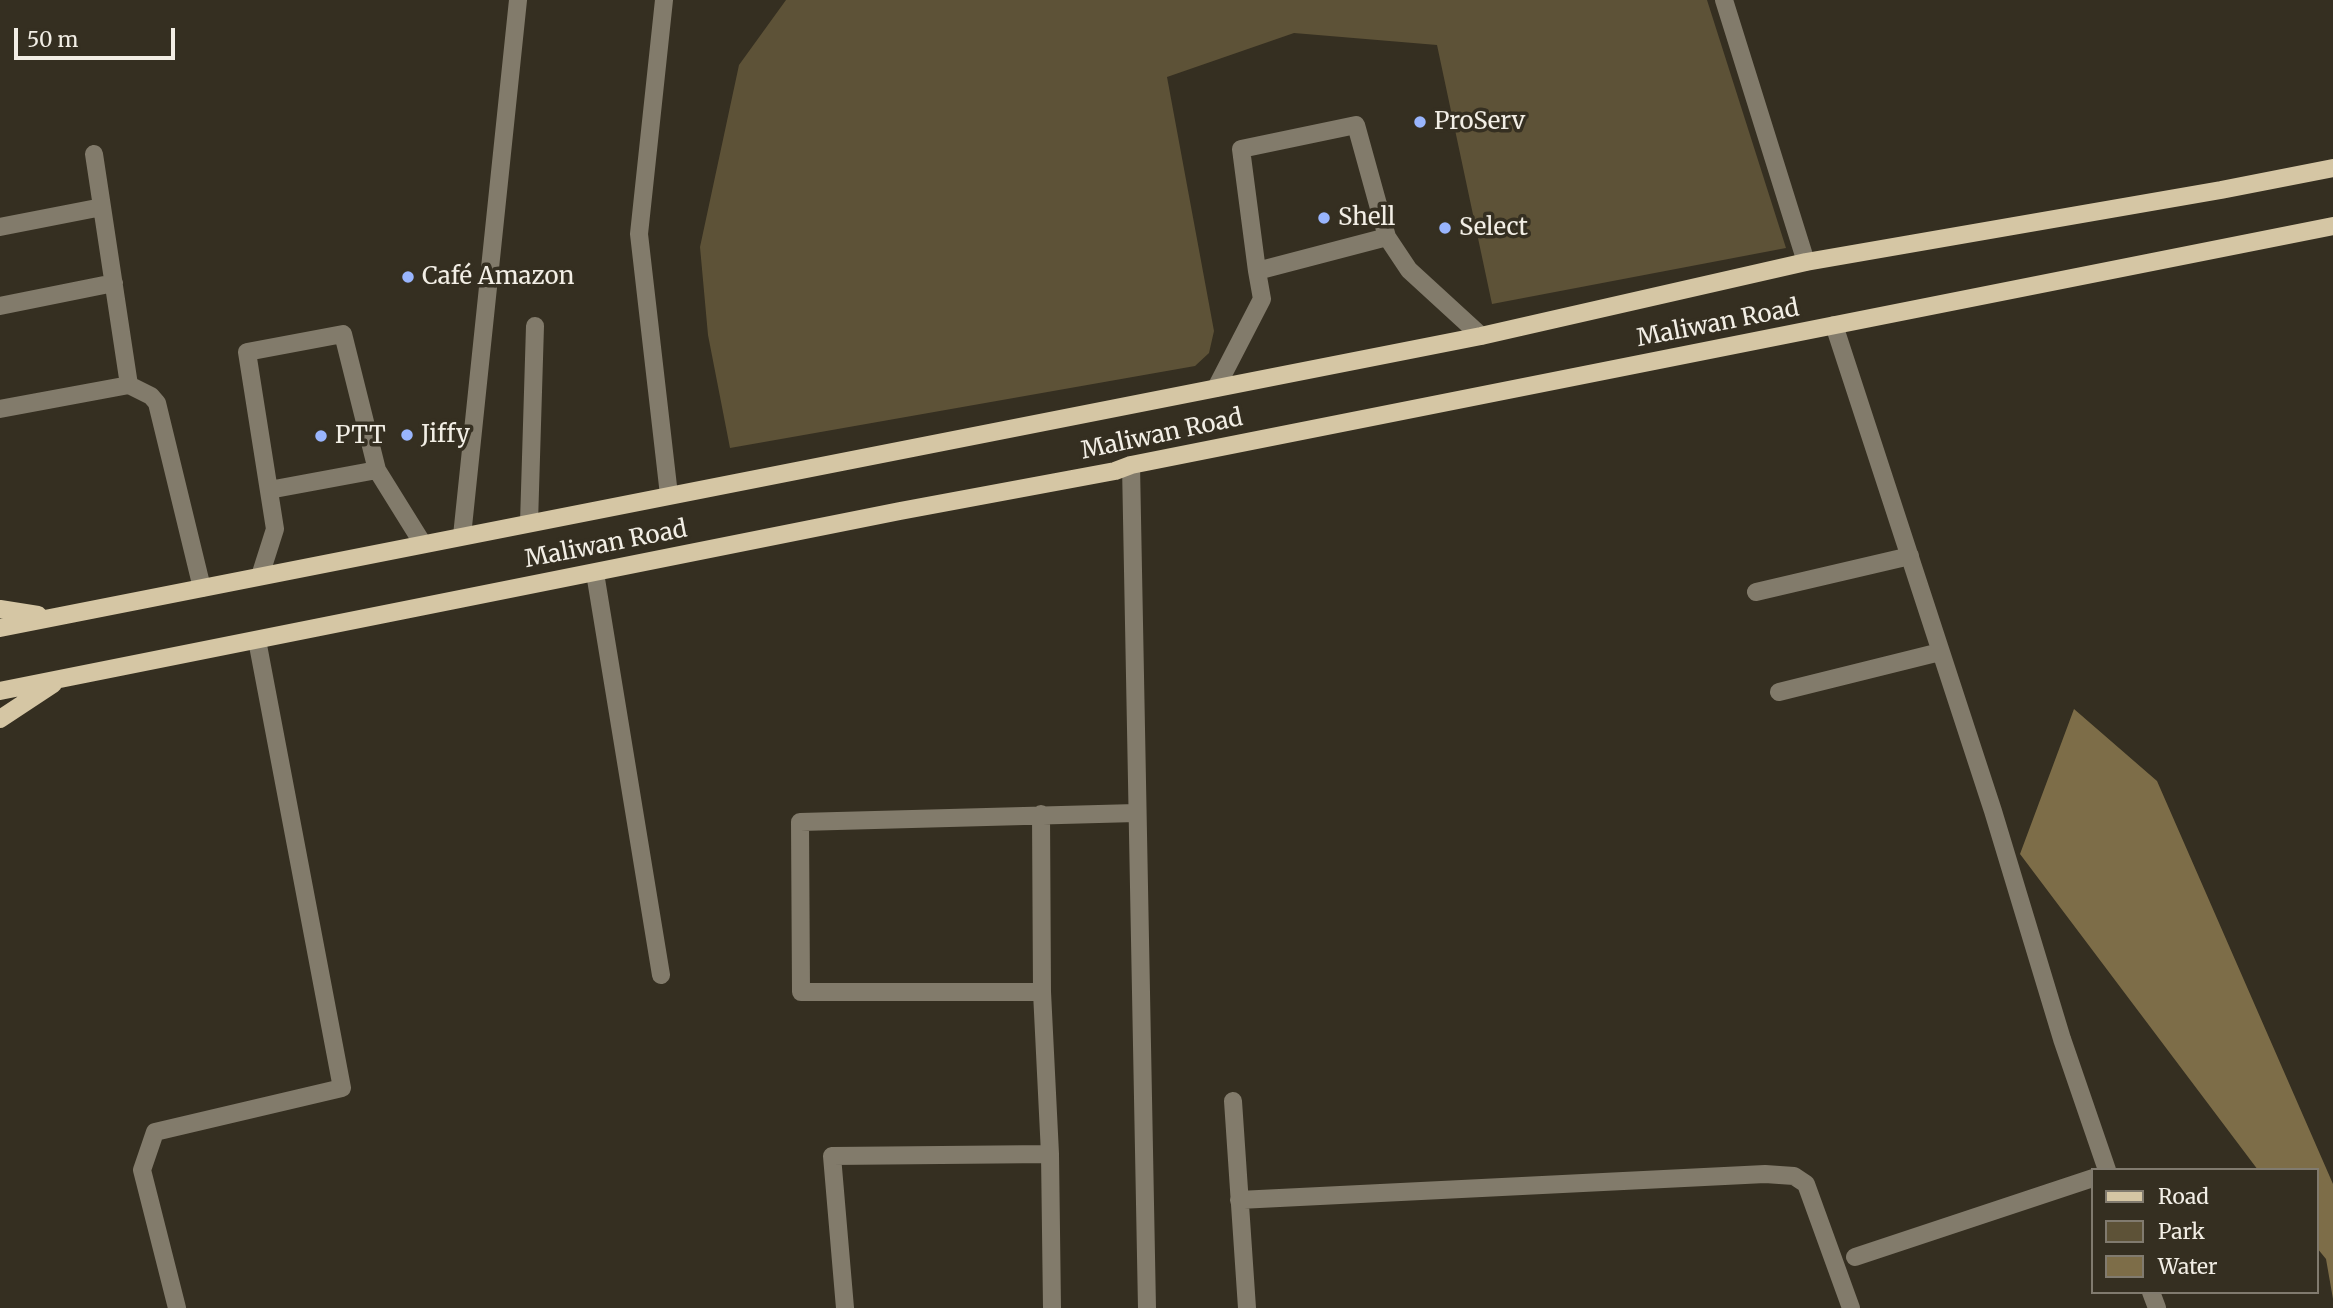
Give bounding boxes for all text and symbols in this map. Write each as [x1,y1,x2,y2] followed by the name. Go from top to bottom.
[18,14,178,58] scale bar
[27,26,78,53] text: 50 m
[1434,108,1525,136] place label: ProServ
[1412,114,1428,130] marker: ProServ
[1338,204,1395,232] place label: Shell
[1316,210,1332,226] marker: Shell
[1459,214,1528,242] place label: Select
[1437,220,1453,236] marker: Select
[422,263,574,291] place label: Café Amazon
[400,269,416,285] marker: Café Amazon
[1634,294,1802,354] street label: Maliwan Road
[1079,404,1245,466] street label: Maliwan Road
[421,421,470,449] place label: Jiffy
[335,422,386,450] place label: PTT
[399,427,415,443] marker: Jiffy
[313,428,329,444] marker: PTT
[522,515,690,575] street label: Maliwan Road
[2092,1168,2319,1294] legend
[2158,1183,2209,1210] text: Road
[2158,1218,2205,1245] text: Park
[2158,1253,2217,1280] text: Water

